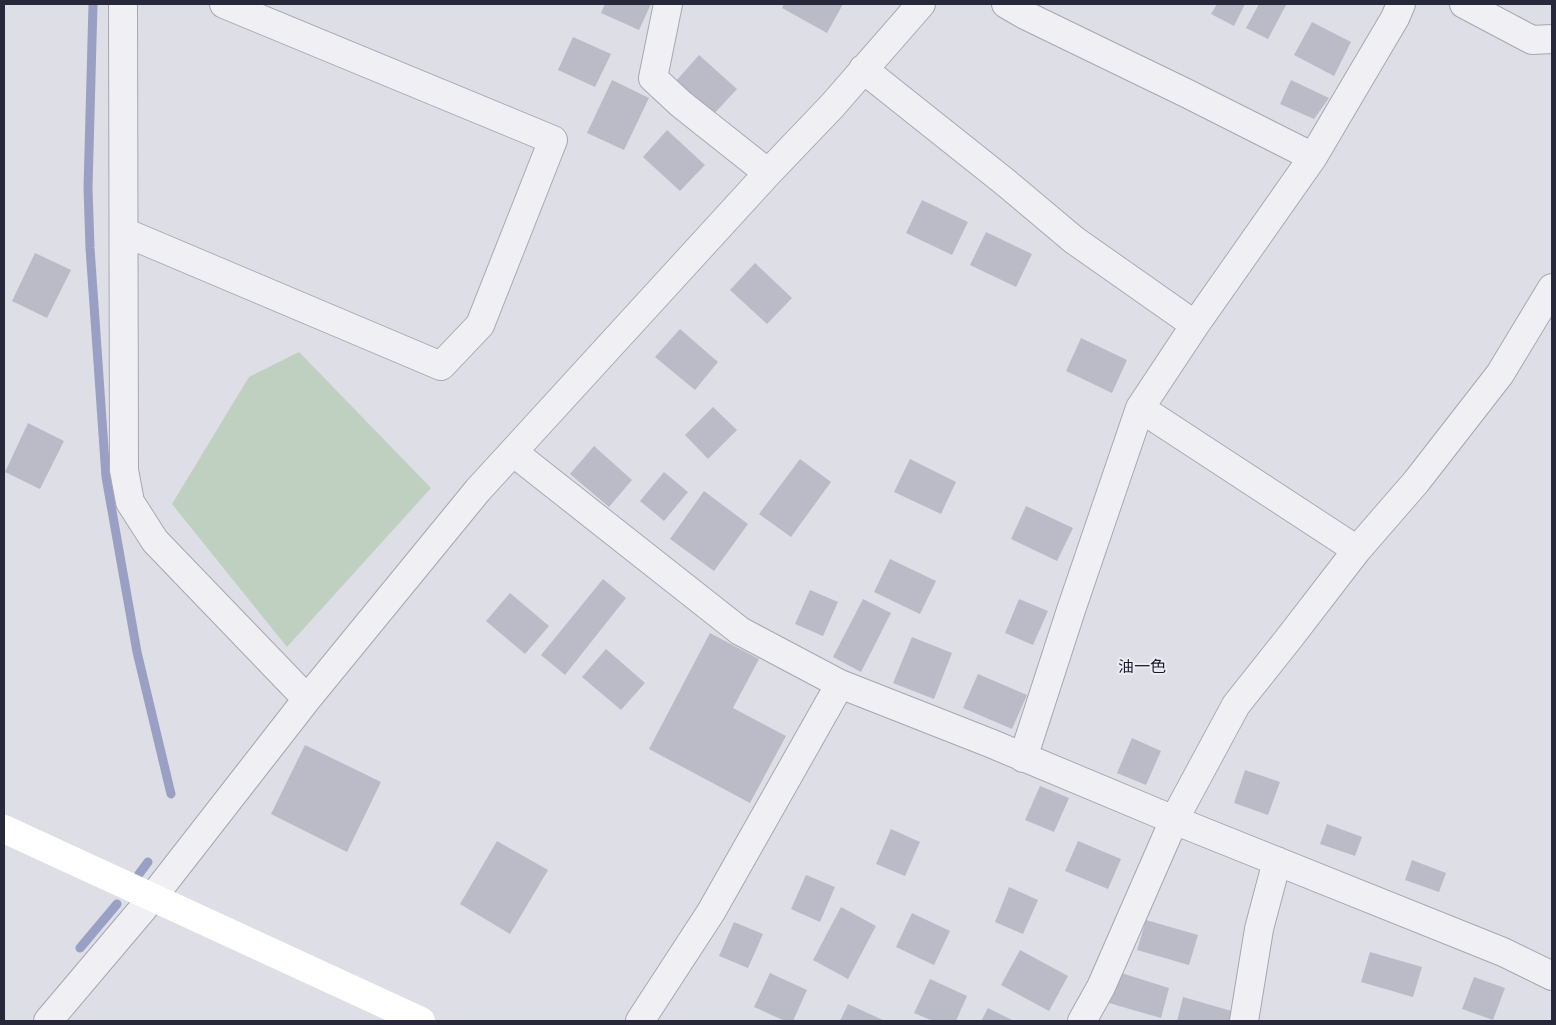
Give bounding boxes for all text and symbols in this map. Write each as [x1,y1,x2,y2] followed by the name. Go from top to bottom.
[1118,658,1166,678] district label: 油一色

